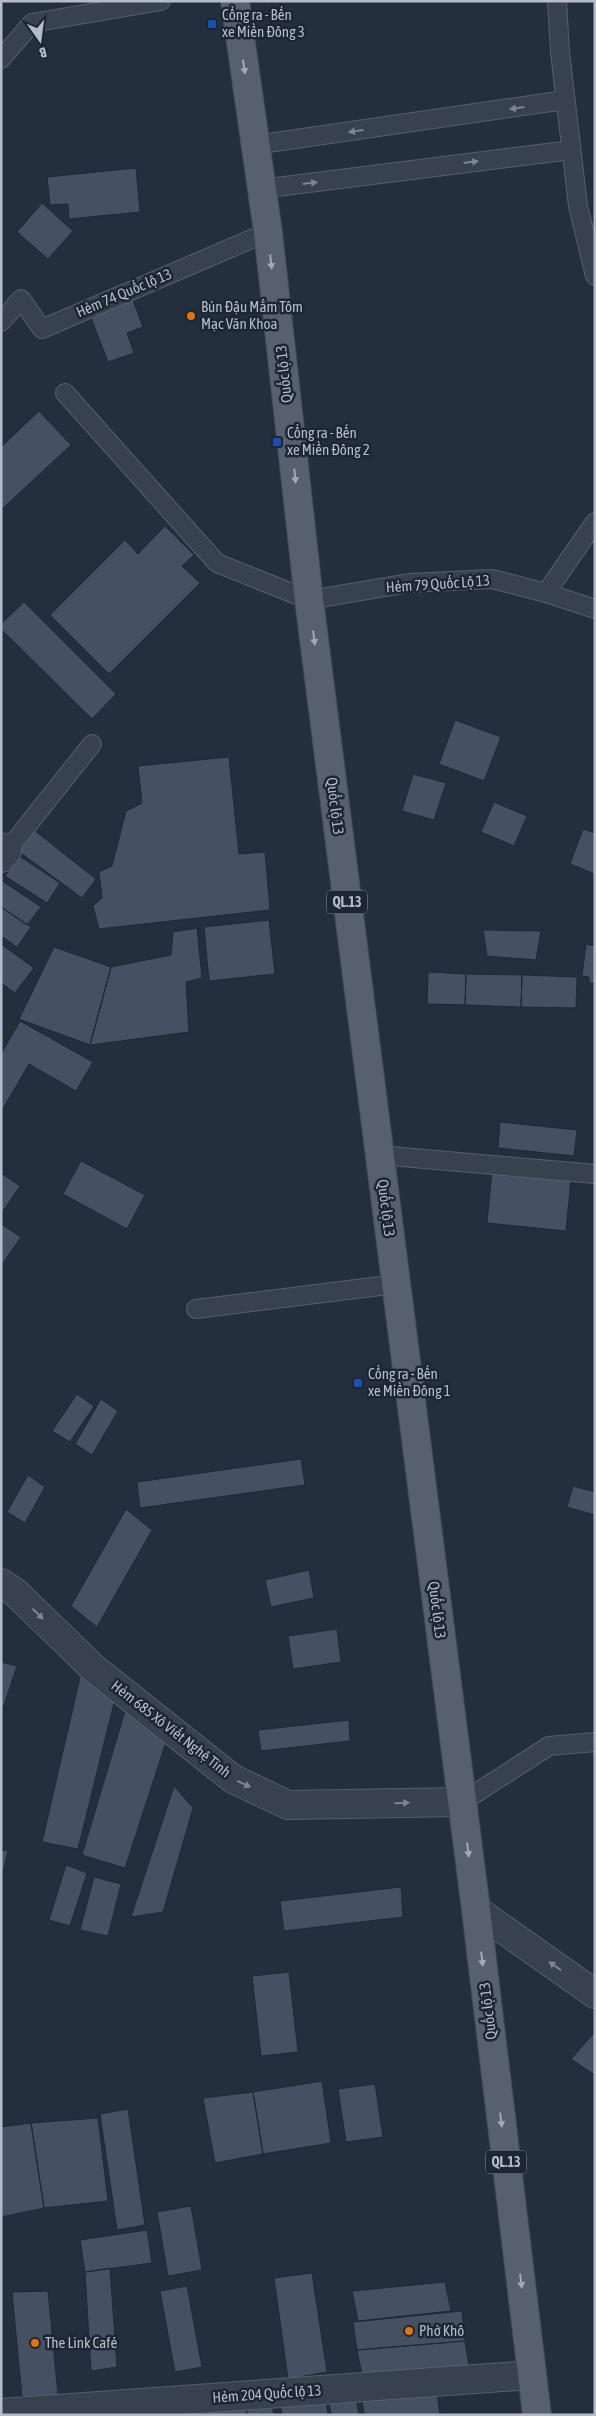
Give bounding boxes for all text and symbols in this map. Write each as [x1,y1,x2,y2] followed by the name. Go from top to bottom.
[222,6,305,40] place label: Cổng ra - Bến xe Miền Đông 3
[15,15,65,65] north arrow
[206,18,218,30] marker: Cổng ra - Bến xe Miền Đông 3
[38,44,48,61] text: B
[240,59,248,75] one-way arrow
[508,104,524,112] one-way arrow
[347,128,363,136] one-way arrow
[463,158,479,166] one-way arrow
[302,179,318,187] one-way arrow
[267,255,275,271] one-way arrow
[73,265,174,320] street label: Hẻm 74 Quốc lộ 13
[201,298,303,332] place label: Bún Đậu Mắm Tôm Mạc Văn Khoa
[185,310,197,322] marker: Bún Đậu Mắm Tôm Mạc Văn Khoa
[272,344,295,404] street label: Quốc lộ 13
[287,424,370,458] place label: Cổng ra - Bến xe Miền Đông 2
[271,436,283,448] marker: Cổng ra - Bến xe Miền Đông 2
[291,468,299,484] one-way arrow
[385,571,491,596] street label: Hẻm 79 Quốc Lộ 13
[310,630,318,646] one-way arrow
[324,776,347,836] street label: Quốc lộ 13
[327,890,367,914] road number: QL.13
[375,1178,398,1238] street label: Quốc lộ 13
[368,1365,451,1399] place label: Cổng ra - Bến xe Miền Đông 1
[352,1377,364,1389] marker: Cổng ra - Bến xe Miền Đông 1
[426,1580,449,1640] street label: Quốc lộ 13
[32,1608,44,1620] one-way arrow
[108,1677,234,1781] street label: Hẻm 685 Xô Viết Nghệ Tĩnh
[237,1781,251,1789] one-way arrow
[394,1799,410,1807] one-way arrow
[464,1843,472,1859] one-way arrow
[478,1951,486,1967] one-way arrow
[548,1961,562,1971] one-way arrow
[476,1981,499,2041] street label: Quốc lộ 13
[497,2112,505,2128] one-way arrow
[486,2150,526,2174] road number: QL.13
[517,2274,525,2290] one-way arrow
[419,2322,464,2339] place label: Phở Khô
[403,2325,415,2337] marker: Phở Khô
[45,2334,117,2351] place label: The Link Café
[29,2337,41,2349] marker: The Link Café
[212,2381,322,2406] street label: Hẻm 204 Quốc lộ 13

